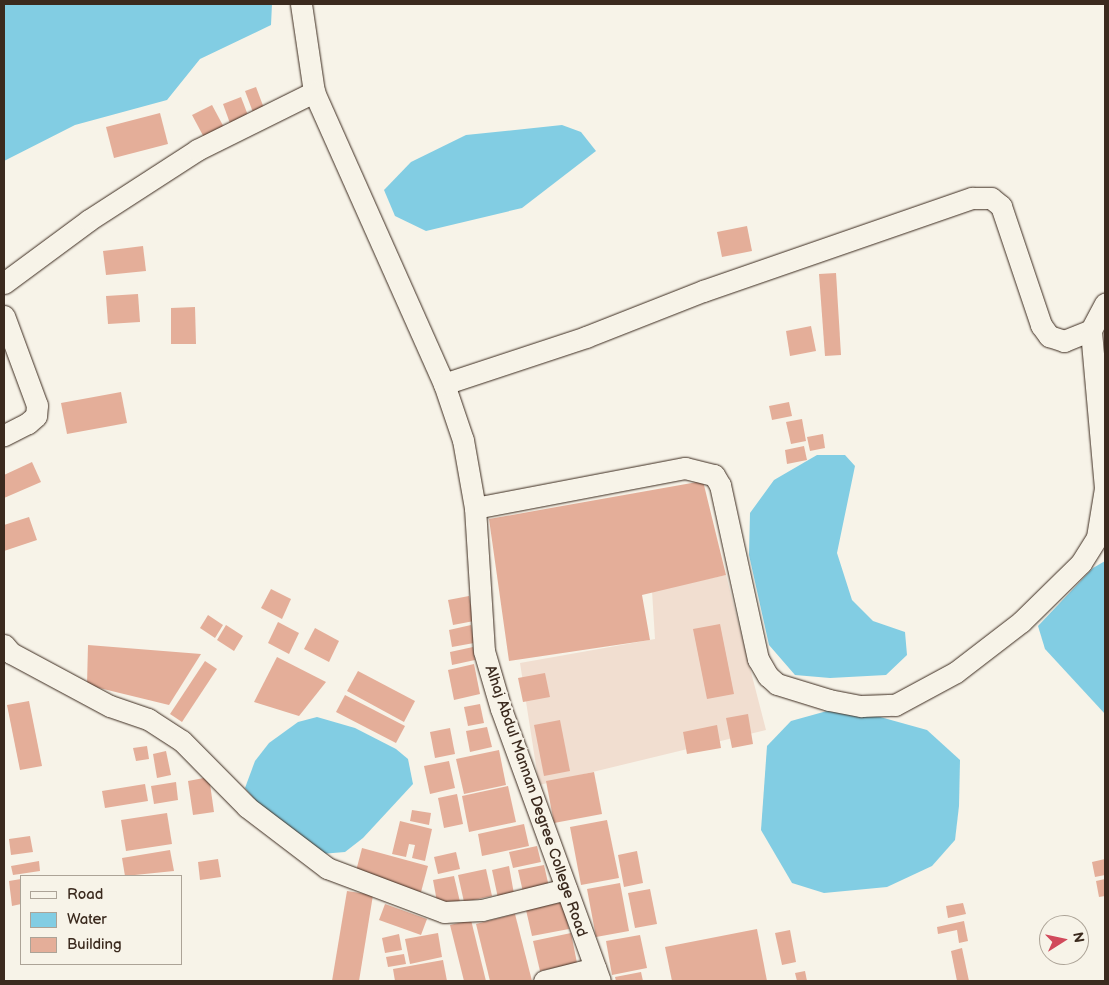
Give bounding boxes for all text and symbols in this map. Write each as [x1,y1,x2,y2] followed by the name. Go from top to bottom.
[481,663,591,939] street label: Alhaj Abdul Mannan Degree College Road
[20,875,182,965] legend
[67,885,103,904] text: Road
[67,910,107,929] text: Water
[1039,915,1089,965] north arrow
[1069,931,1088,944] text: N
[67,935,122,954] text: Building

